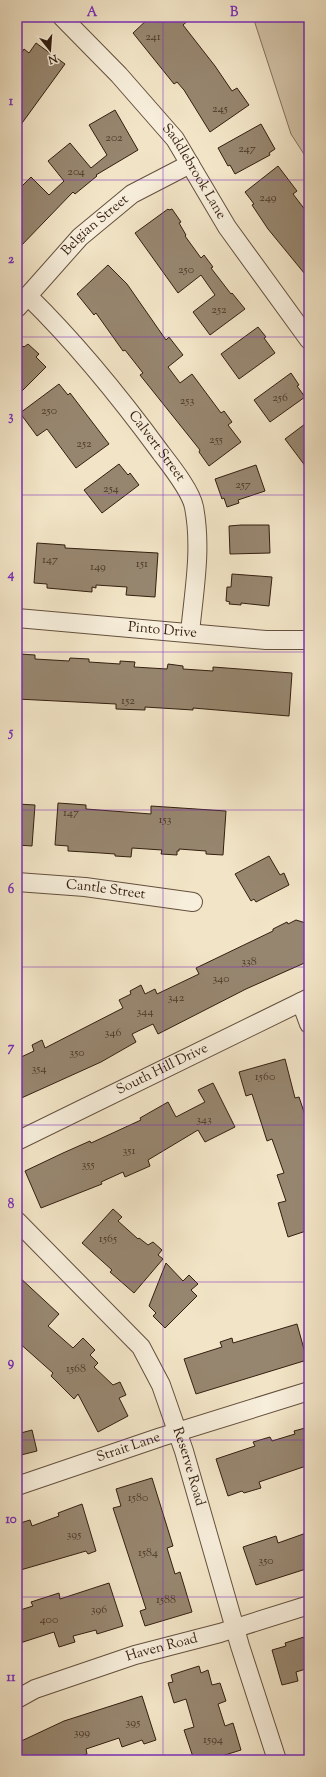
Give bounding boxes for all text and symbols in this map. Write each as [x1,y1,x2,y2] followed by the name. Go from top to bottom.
[87,4,98,22] text: A
[230,4,239,22] text: B
[145,28,161,46] house number: 241
[30,30,70,70] north arrow
[46,49,60,68] text: N
[9,93,14,111] text: 1
[212,100,228,118] house number: 245
[156,120,230,223] street label: Saddlebrook Lane
[105,129,123,147] house number: 202
[238,140,256,158] house number: 247
[67,163,85,181] house number: 204
[259,189,277,207] house number: 249
[57,190,134,261] street label: Belgian Street
[8,251,15,269] text: 2
[178,261,194,279] house number: 250
[211,301,227,319] house number: 252
[272,389,288,407] house number: 256
[180,392,194,410] house number: 253
[41,402,57,420] house number: 250
[123,407,190,486] street label: Calvert Street
[8,408,14,426] text: 3
[209,431,223,449] house number: 255
[76,435,92,453] house number: 252
[235,476,251,494] house number: 257
[103,480,119,498] house number: 254
[42,551,58,569] house number: 147
[136,555,148,573] house number: 151
[90,558,106,576] house number: 149
[7,566,15,584] text: 4
[127,618,198,644] street label: Pinto Drive
[121,692,135,710] house number: 152
[8,724,14,742] text: 5
[63,804,79,822] house number: 147
[158,811,172,829] house number: 153
[65,876,147,905] street label: Cantle Street
[8,881,15,899] text: 6
[241,953,257,971] house number: 338
[212,970,230,988] house number: 340
[168,989,185,1007] house number: 342
[137,1003,153,1021] house number: 344
[105,1024,121,1042] house number: 346
[8,1039,15,1057] text: 7
[113,1039,212,1101] street label: South Hill Drive
[69,1044,85,1062] house number: 350
[31,1060,47,1078] house number: 354
[255,1068,275,1086] house number: 1560
[196,1111,212,1129] house number: 343
[122,1142,136,1160] house number: 351
[81,1156,95,1174] house number: 355
[8,1196,15,1214] text: 8
[99,1230,117,1248] house number: 1565
[8,1354,15,1372] text: 9
[66,1360,86,1378] house number: 1568
[167,1425,209,1509] street label: Reserve Road
[94,1428,163,1468] street label: Strait Lane
[128,1489,148,1507] house number: 1580
[5,1511,17,1529] text: 10
[67,1526,81,1544] house number: 395
[138,1544,158,1562] house number: 1584
[258,1552,274,1570] house number: 350
[156,1591,176,1609] house number: 1588
[91,1601,107,1619] house number: 396
[40,1611,58,1629] house number: 400
[123,1629,200,1667] street label: Haven Road
[7,1669,16,1687] text: 11
[126,1714,140,1732] house number: 395
[74,1724,90,1742] house number: 399
[203,1731,223,1749] house number: 1594

